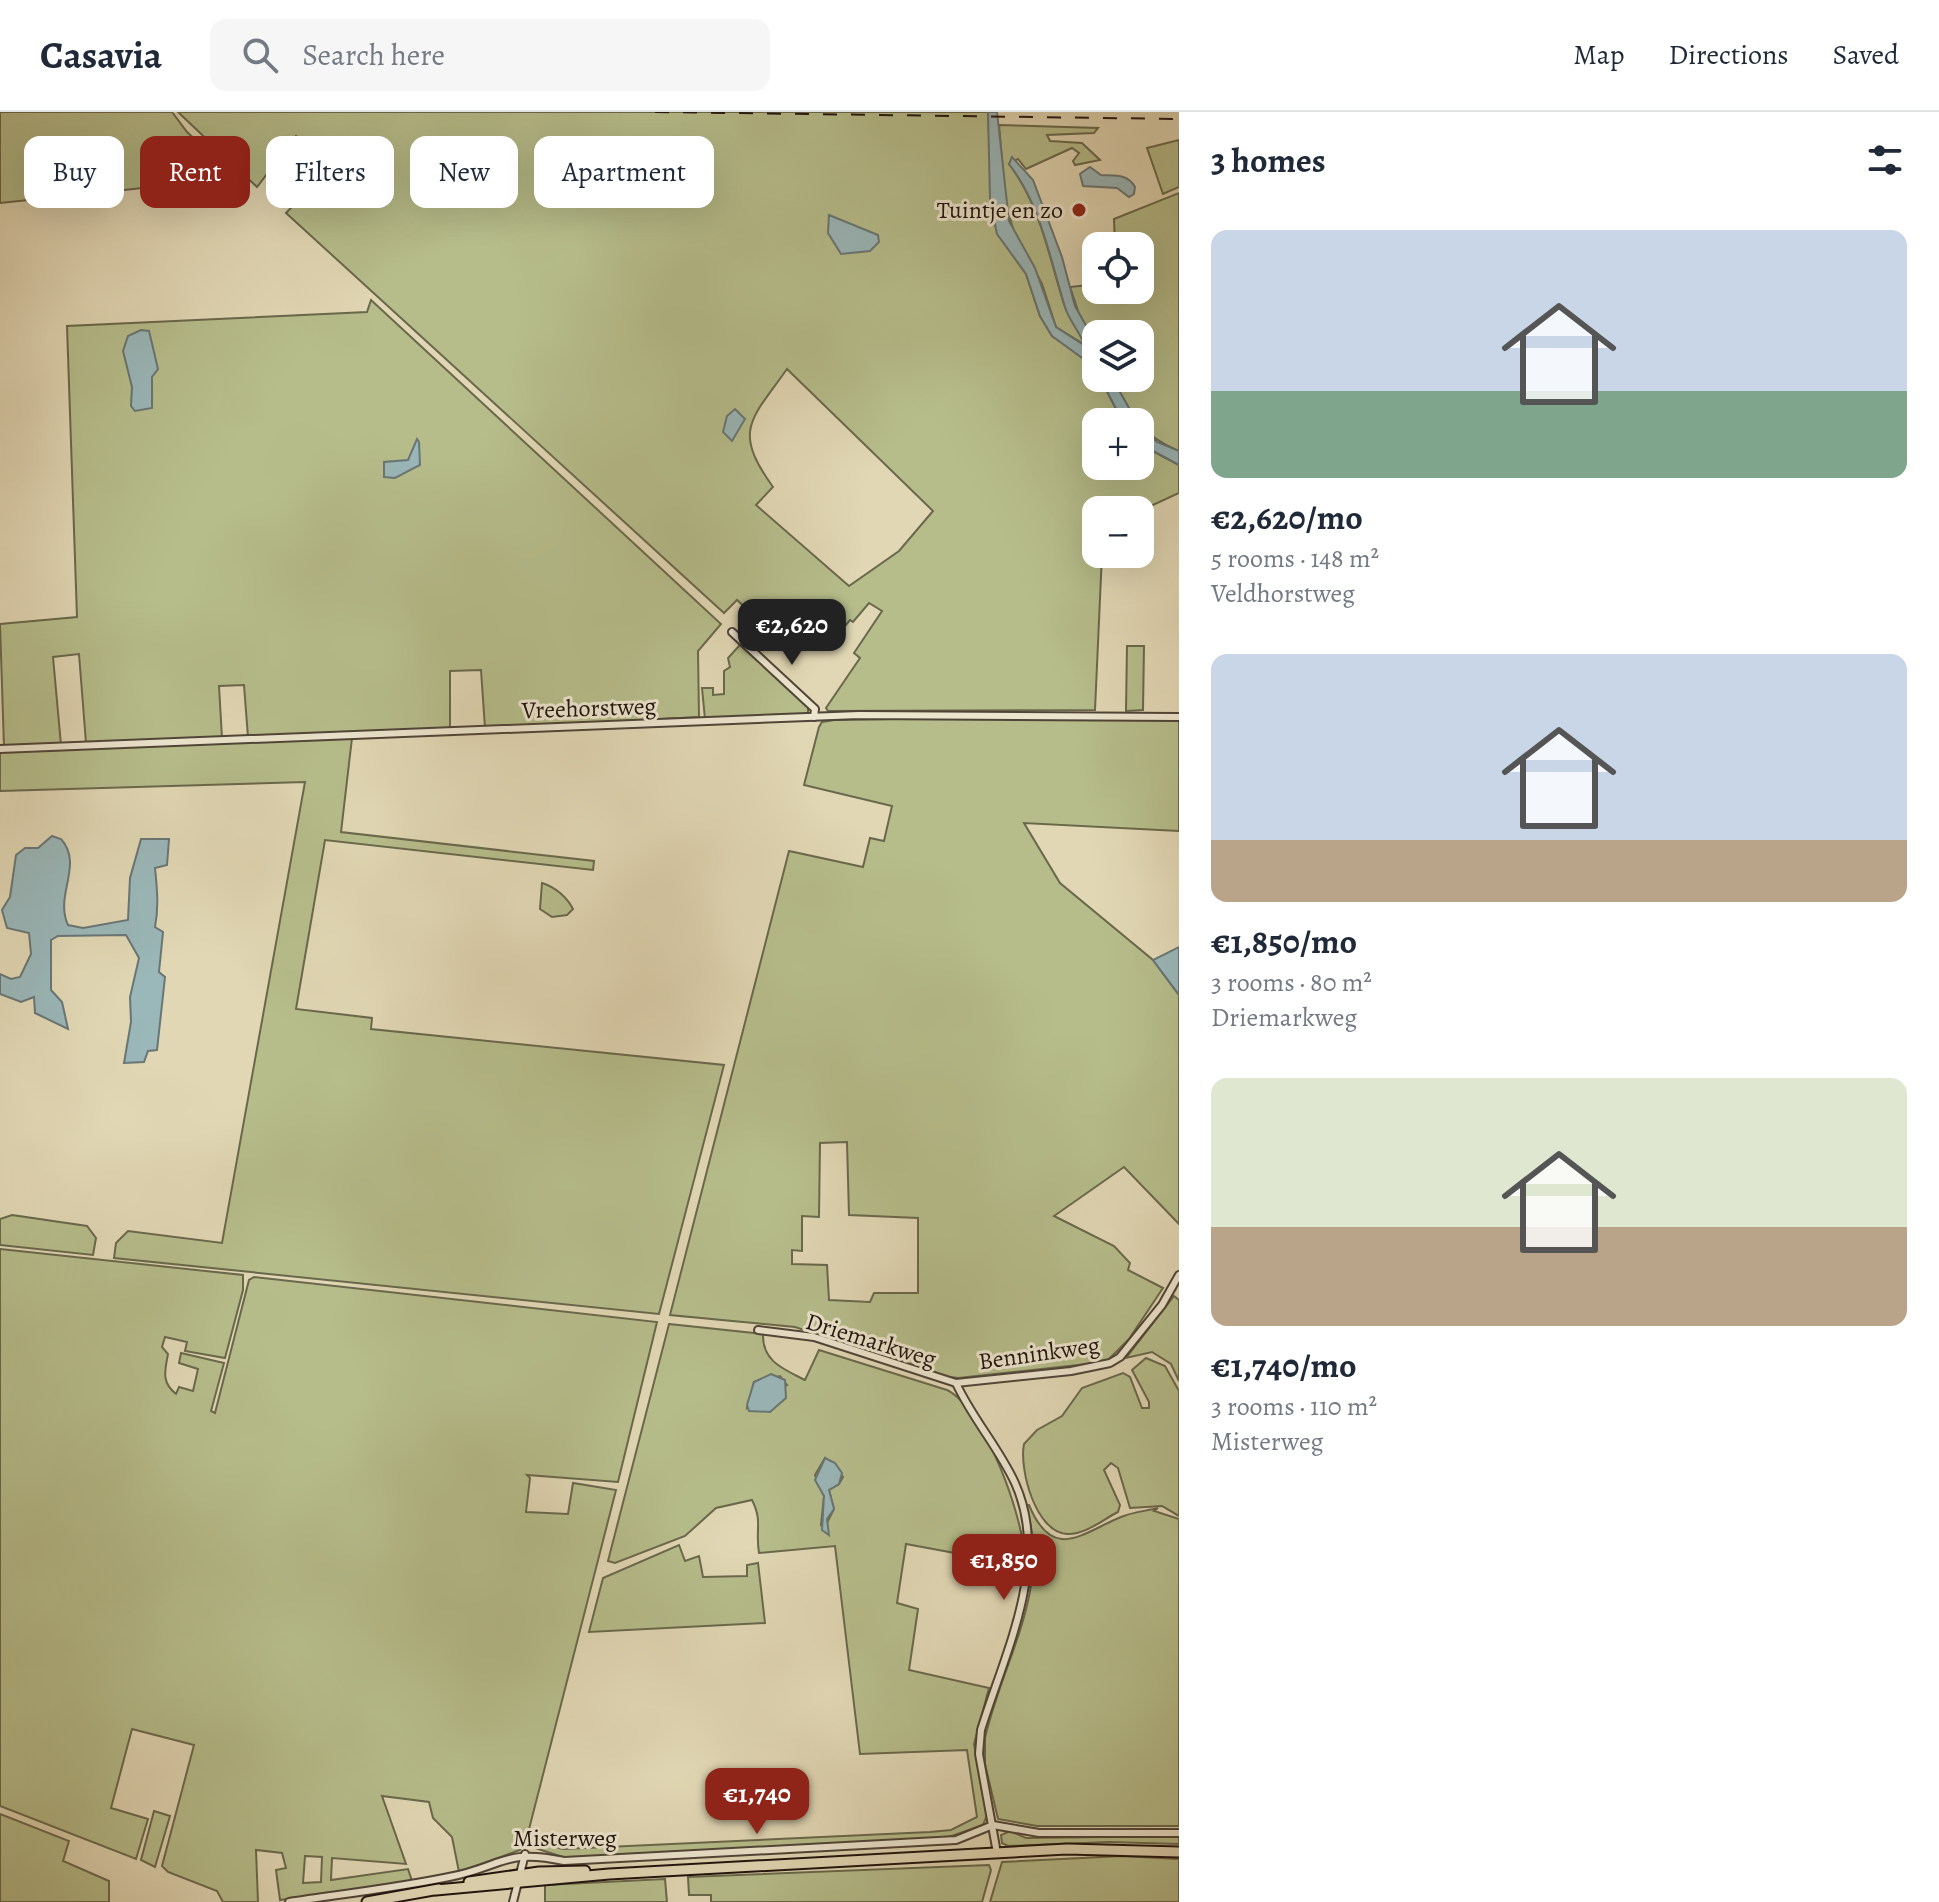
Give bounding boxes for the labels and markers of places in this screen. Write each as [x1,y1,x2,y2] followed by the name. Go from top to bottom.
[937,194,1063,226] place label: Tuintje en zo
[1070,201,1088,219] marker: Tuintje en zo
[727,599,857,667] pin: €2,620
[939,1534,1069,1602] pin: €1,850
[692,1768,822,1836] pin: €1,740

